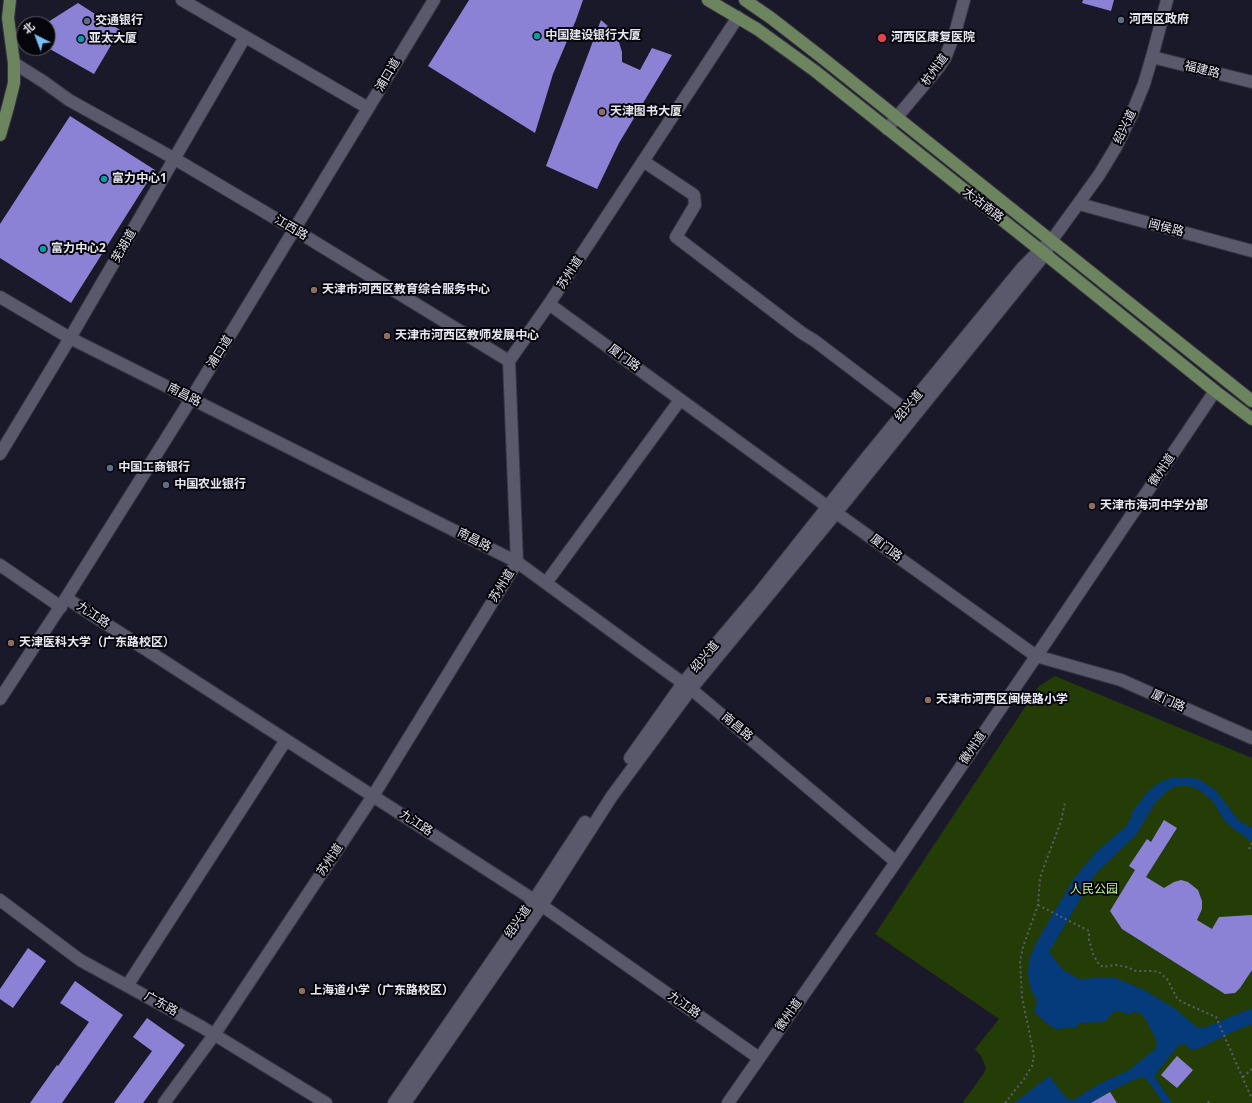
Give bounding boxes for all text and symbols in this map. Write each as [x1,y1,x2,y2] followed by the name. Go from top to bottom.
[1129,13,1189,27] place label: 河西区政府
[95,14,143,28] place label: 交通银行
[1116,15,1126,25] marker: 河西区政府
[16,16,56,56] north arrow
[82,16,92,26] marker: 交通银行
[19,18,37,37] text: 北
[545,29,641,43] place label: 中国建设银行大厦
[532,31,542,41] marker: 中国建设银行大厦
[891,31,975,45] place label: 河西区康复医院
[89,32,137,46] place label: 亚太大厦
[876,32,888,44] marker: 河西区康复医院
[76,34,86,44] marker: 亚太大厦
[919,51,951,89] street label: 杭州道
[373,56,403,94] street label: 浦口道
[1183,59,1221,81] street label: 福建路
[610,105,682,119] place label: 天津图书大厦
[597,107,607,117] marker: 天津图书大厦
[1111,108,1139,146] street label: 绍兴道
[112,172,167,186] place label: 富力中心1
[99,174,109,184] marker: 富力中心1
[960,185,1006,225] street label: 大沽南路
[272,213,310,243] street label: 江西路
[1147,216,1185,240] street label: 闽侯路
[109,227,139,265] street label: 芜湖道
[51,242,106,256] place label: 富力中心2
[38,244,48,254] marker: 富力中心2
[554,254,586,292] street label: 苏州道
[322,283,490,297] place label: 天津市河西区教育综合服务中心
[309,285,319,295] marker: 天津市河西区教育综合服务中心
[395,329,539,343] place label: 天津市河西区教师发展中心
[382,331,392,341] marker: 天津市河西区教师发展中心
[204,333,236,371] street label: 浦口道
[605,342,643,374] street label: 厦门路
[165,380,203,410] street label: 南昌路
[892,388,926,424] street label: 绍兴道
[1146,451,1178,489] street label: 徽州道
[118,461,190,475] place label: 中国工商银行
[105,463,115,473] marker: 中国工商银行
[174,478,246,492] place label: 中国农业银行
[161,480,171,490] marker: 中国农业银行
[1100,499,1208,513] place label: 天津市海河中学分部
[1087,501,1097,511] marker: 天津市海河中学分部
[455,525,493,555] street label: 南昌路
[867,532,905,564] street label: 厦门路
[486,567,518,605] street label: 苏州道
[74,599,112,631] street label: 九江路
[19,636,175,650] place label: 天津医科大学（广东路校区）
[6,638,16,648] marker: 天津医科大学（广东路校区）
[688,639,722,675] street label: 绍兴道
[1149,687,1187,715] street label: 厦门路
[936,693,1068,707] place label: 天津市河西区闽侯路小学
[923,695,933,705] marker: 天津市河西区闽侯路小学
[719,710,755,744] street label: 南昌路
[957,729,989,767] street label: 徽州道
[397,807,435,839] street label: 九江路
[314,841,346,879] street label: 苏州道
[1070,883,1118,897] park label: 人民公园
[502,903,534,941] street label: 绍兴道
[310,984,454,998] place label: 上海道小学（广东路校区）
[297,986,307,996] marker: 上海道小学（广东路校区）
[142,989,180,1019] street label: 广东路
[665,989,703,1021] street label: 九江路
[773,996,805,1034] street label: 徽州道

